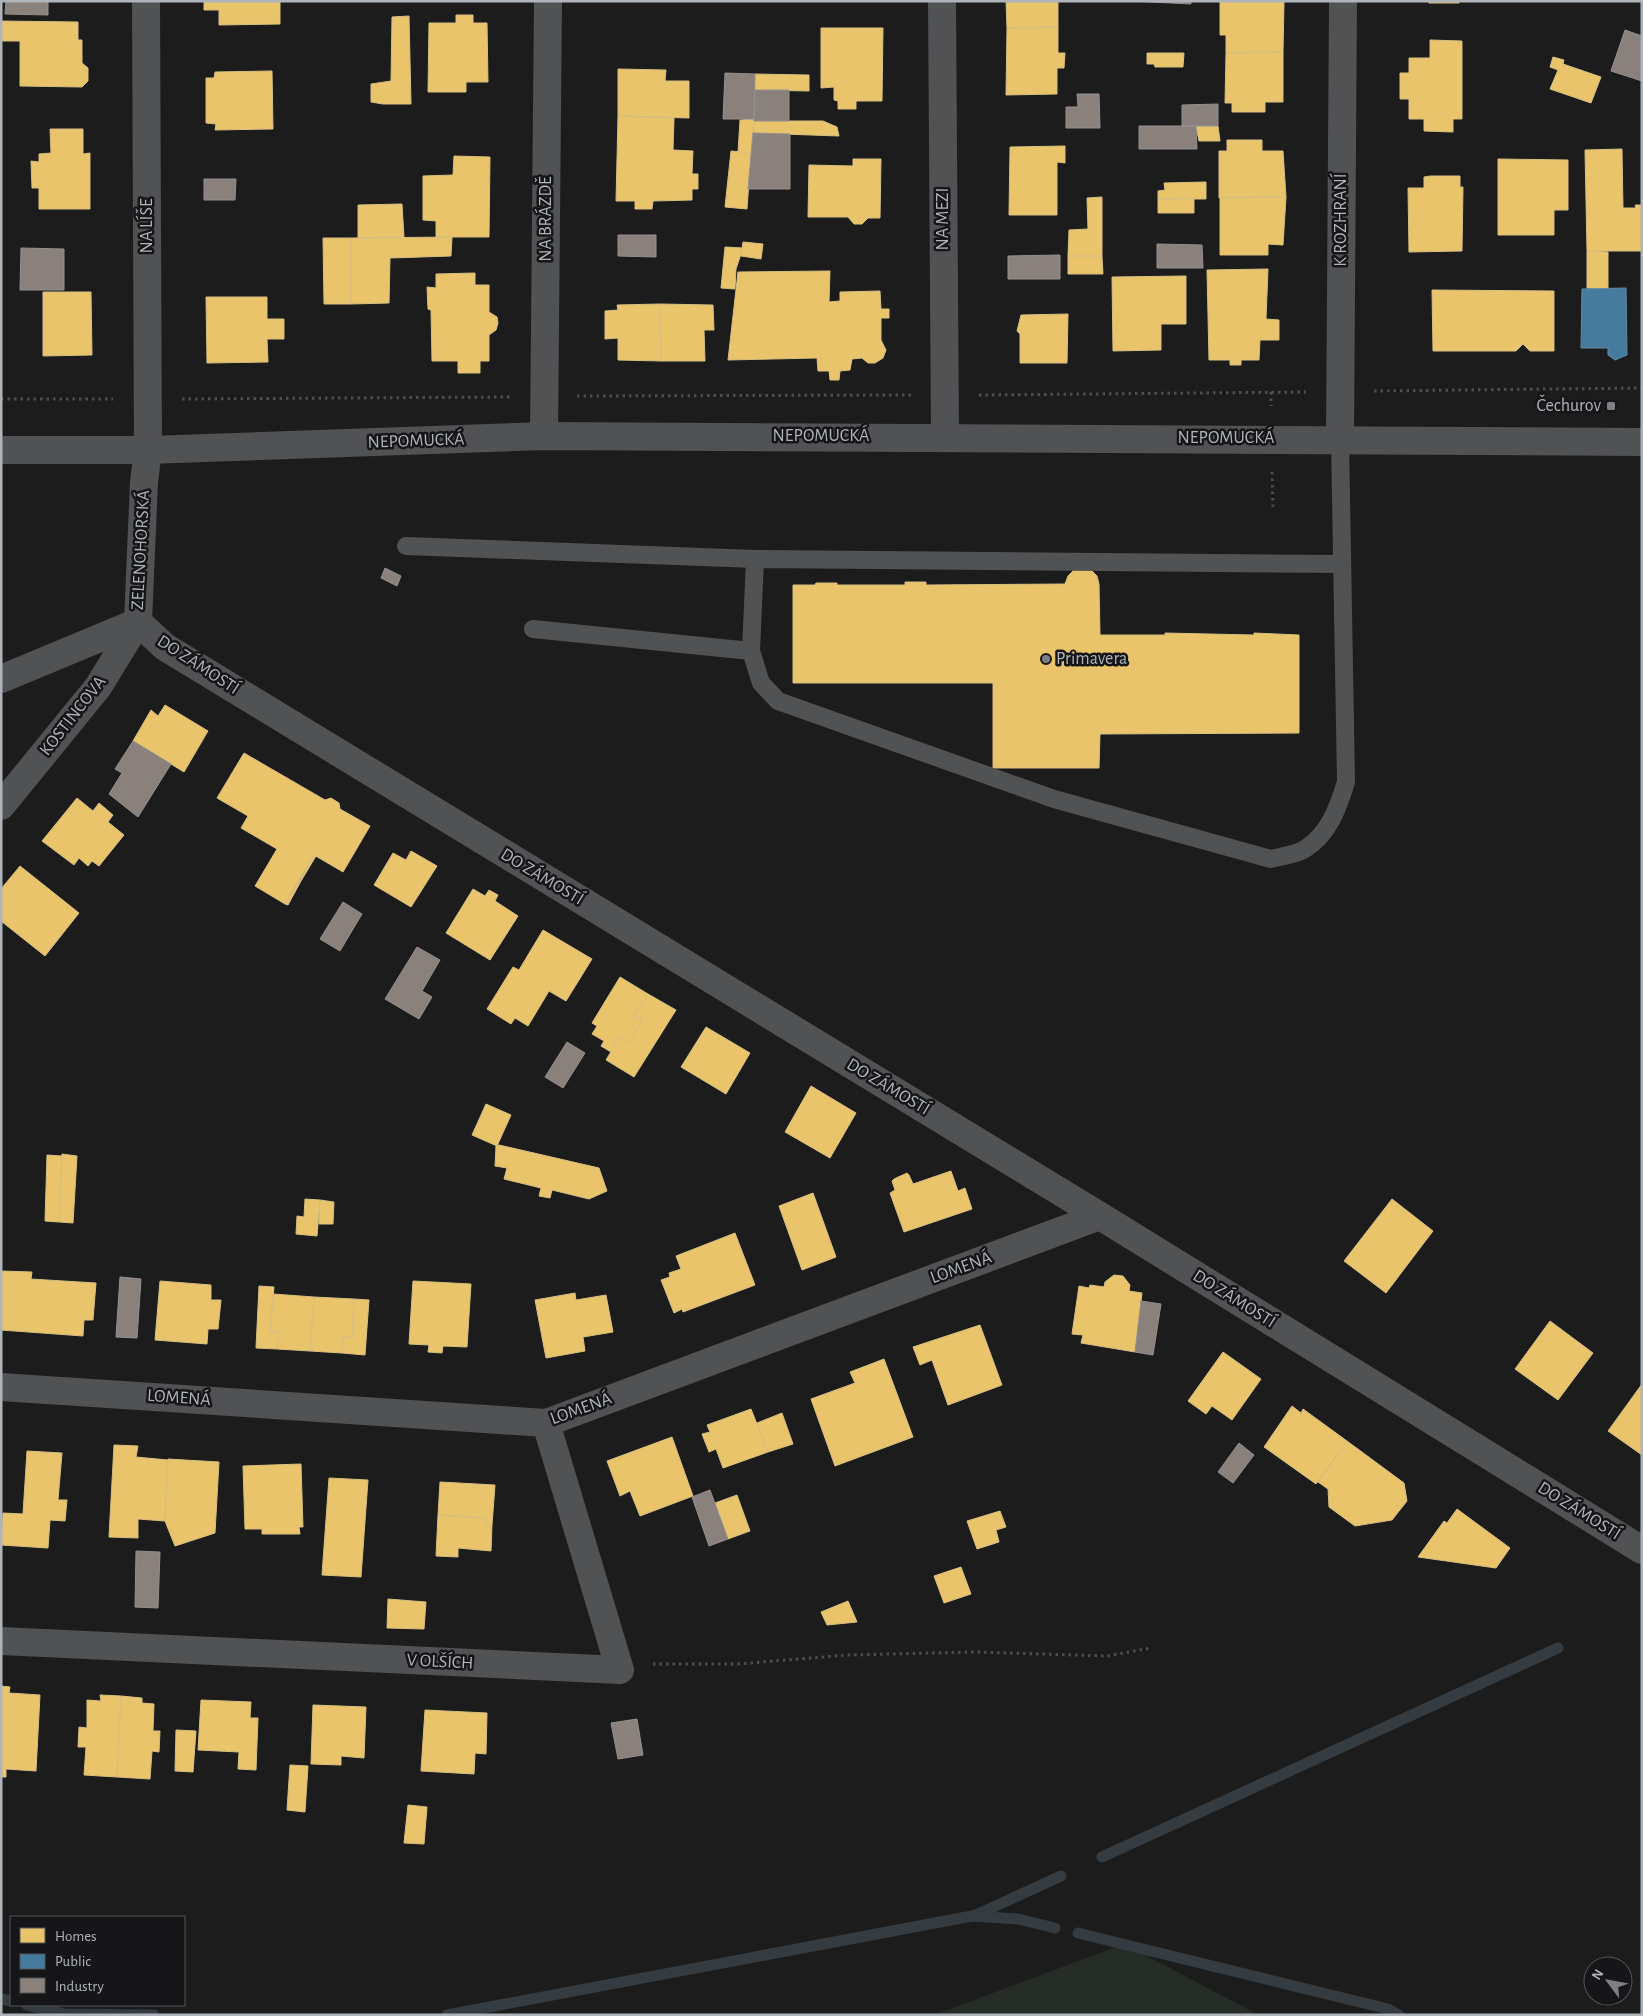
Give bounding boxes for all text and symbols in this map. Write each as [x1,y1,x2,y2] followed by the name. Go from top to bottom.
[1329,173,1350,267] street label: K ROZHRANÍ
[534,176,555,262] street label: NA BRÁZDĚ
[934,188,952,250] street label: NA MEZI
[135,198,156,254] street label: NA LÍŠE
[1536,394,1601,415] place label: Čechurov
[1605,400,1617,412] marker: Čechurov
[773,424,870,445] street label: NEPOMUCKÁ
[1178,426,1275,447] street label: NEPOMUCKÁ
[367,427,465,452] street label: NEPOMUCKÁ
[126,489,153,610] street label: ZELENOHORSKÁ
[154,629,244,698] street label: DO ZÁMOSTÍ
[1056,650,1127,668] place label: Primavera
[1040,653,1052,665] marker: Primavera
[37,672,110,759] street label: KOSTINCOVA
[497,843,588,909] street label: DO ZÁMOSTÍ
[843,1053,934,1119] street label: DO ZÁMOSTÍ
[927,1246,995,1287] street label: LOMENÁ
[1190,1264,1280,1331] street label: DO ZÁMOSTÍ
[147,1384,212,1409] street label: LOMENÁ
[547,1387,615,1428] street label: LOMENÁ
[1535,1476,1625,1543] street label: DO ZÁMOSTÍ
[406,1648,474,1673] street label: V OLŠÍCH
[10,1916,185,2006] legend
[55,1929,97,1944] text: Homes
[55,1954,91,1969] text: Public
[1583,1956,1633,2006] north arrow
[1589,1967,1606,1982] text: N
[55,1979,104,1994] text: Industry

